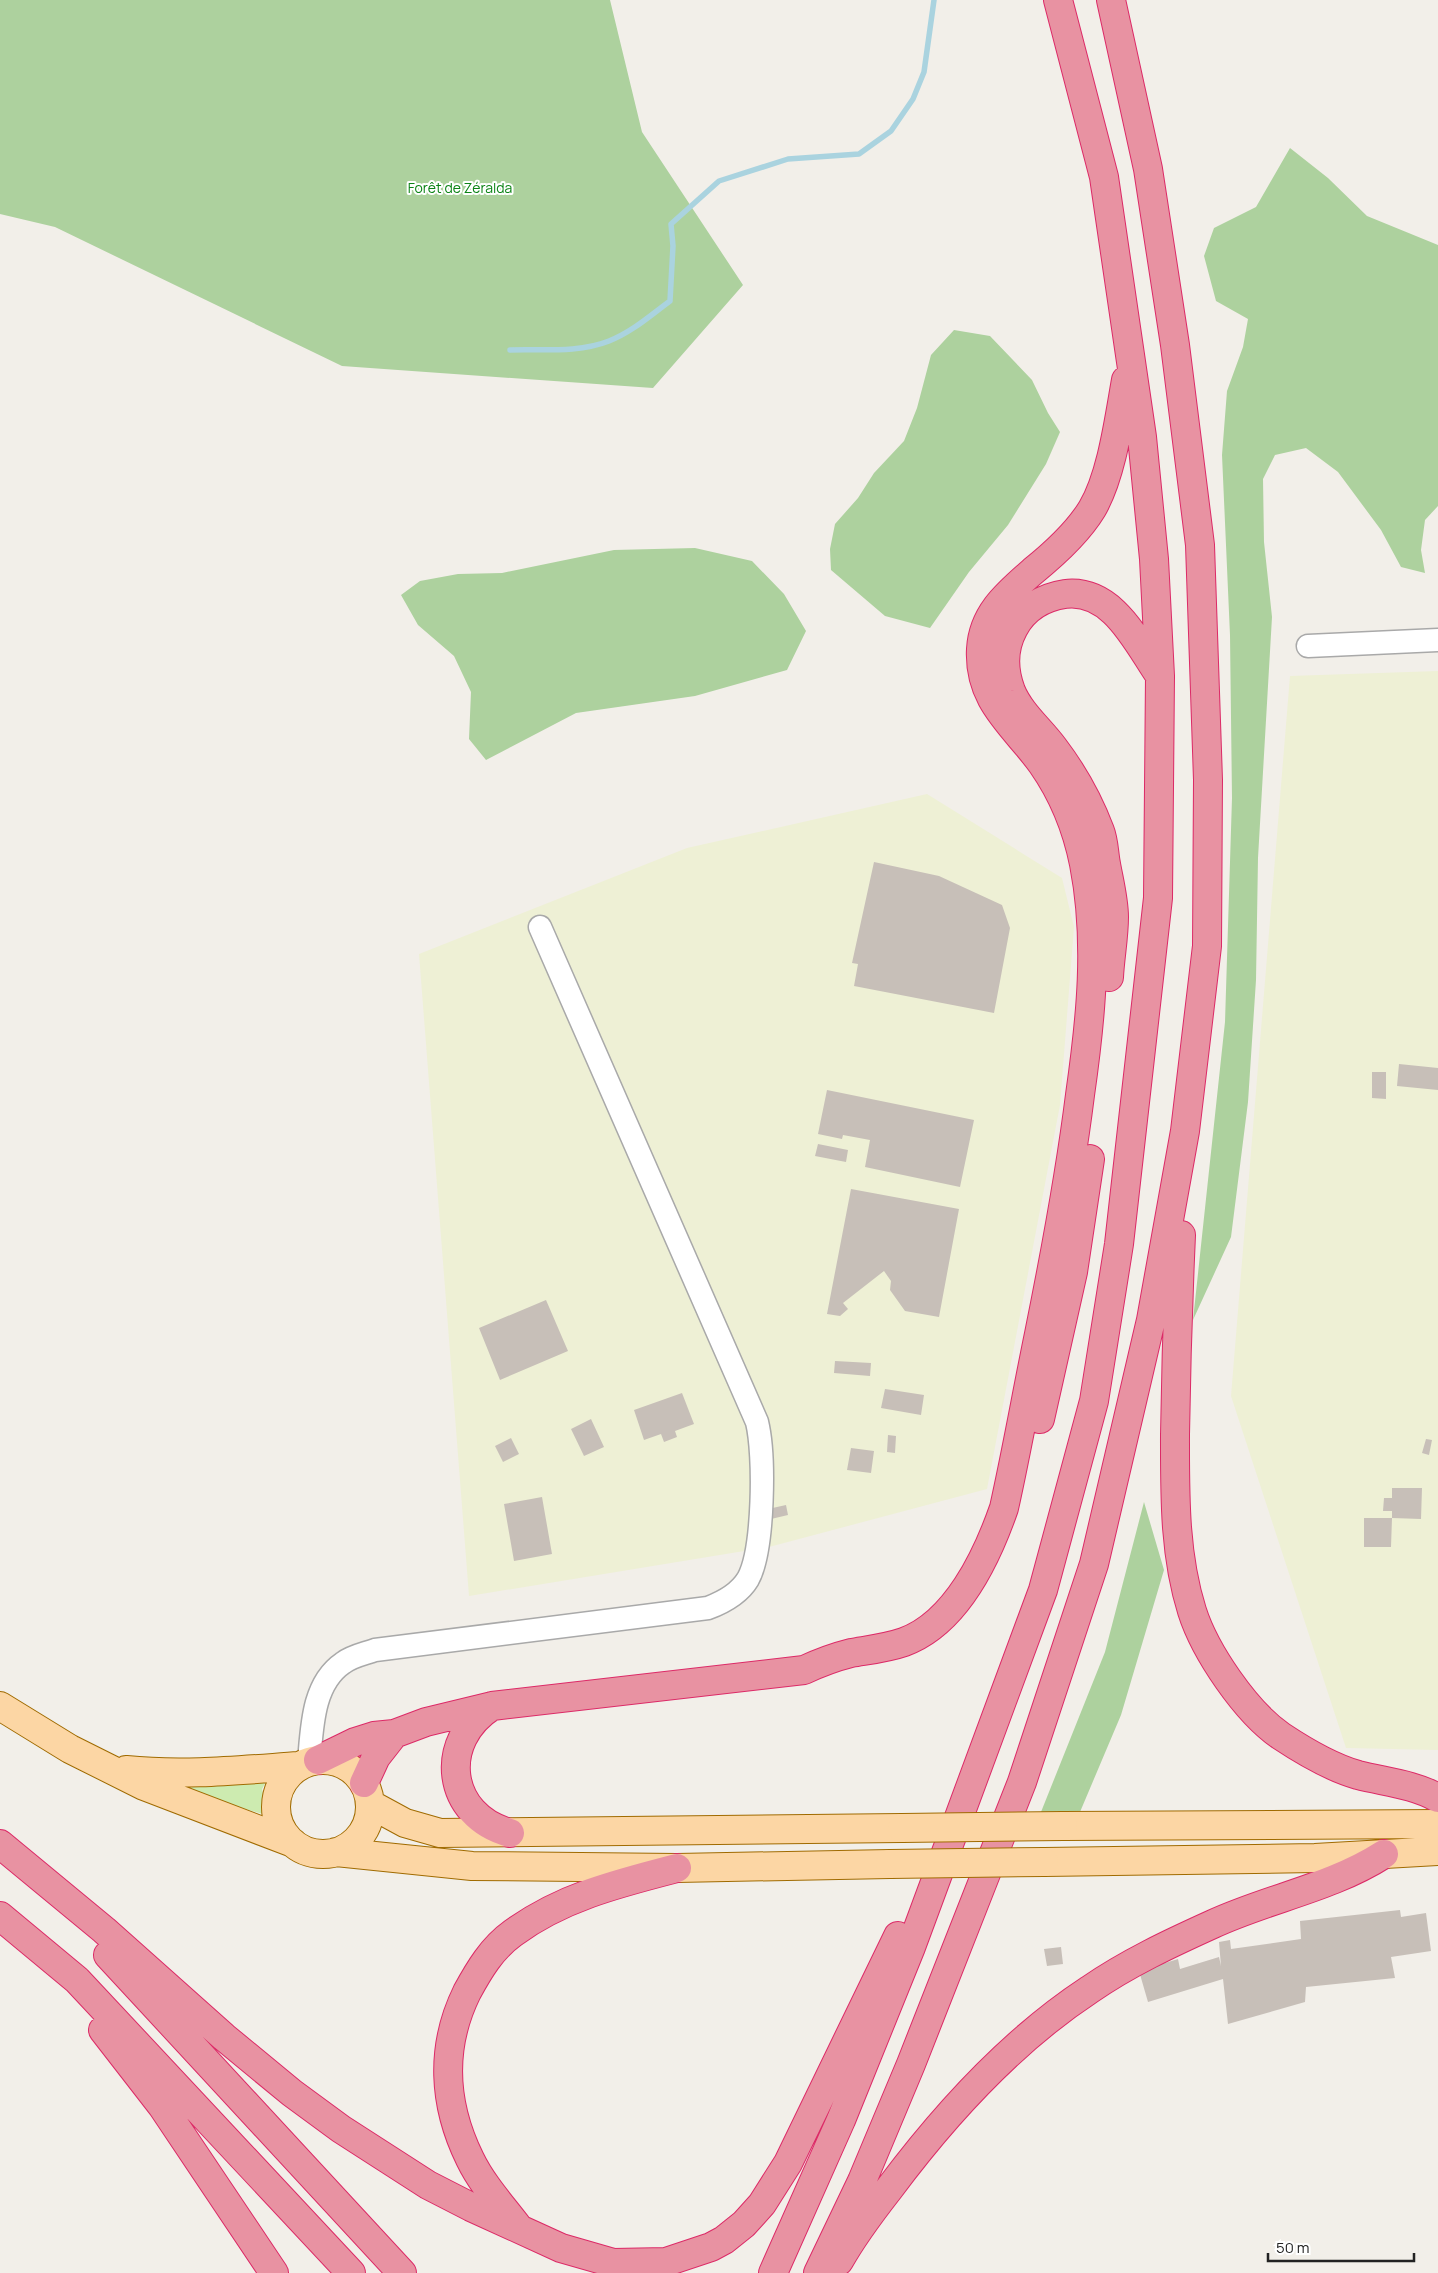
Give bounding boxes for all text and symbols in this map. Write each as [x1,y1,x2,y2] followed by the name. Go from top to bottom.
[408,178,512,197] park label: Forêt de Zéralda
[1268,2230,1414,2262] scale bar
[1276,2237,1310,2258] text: 50 m

